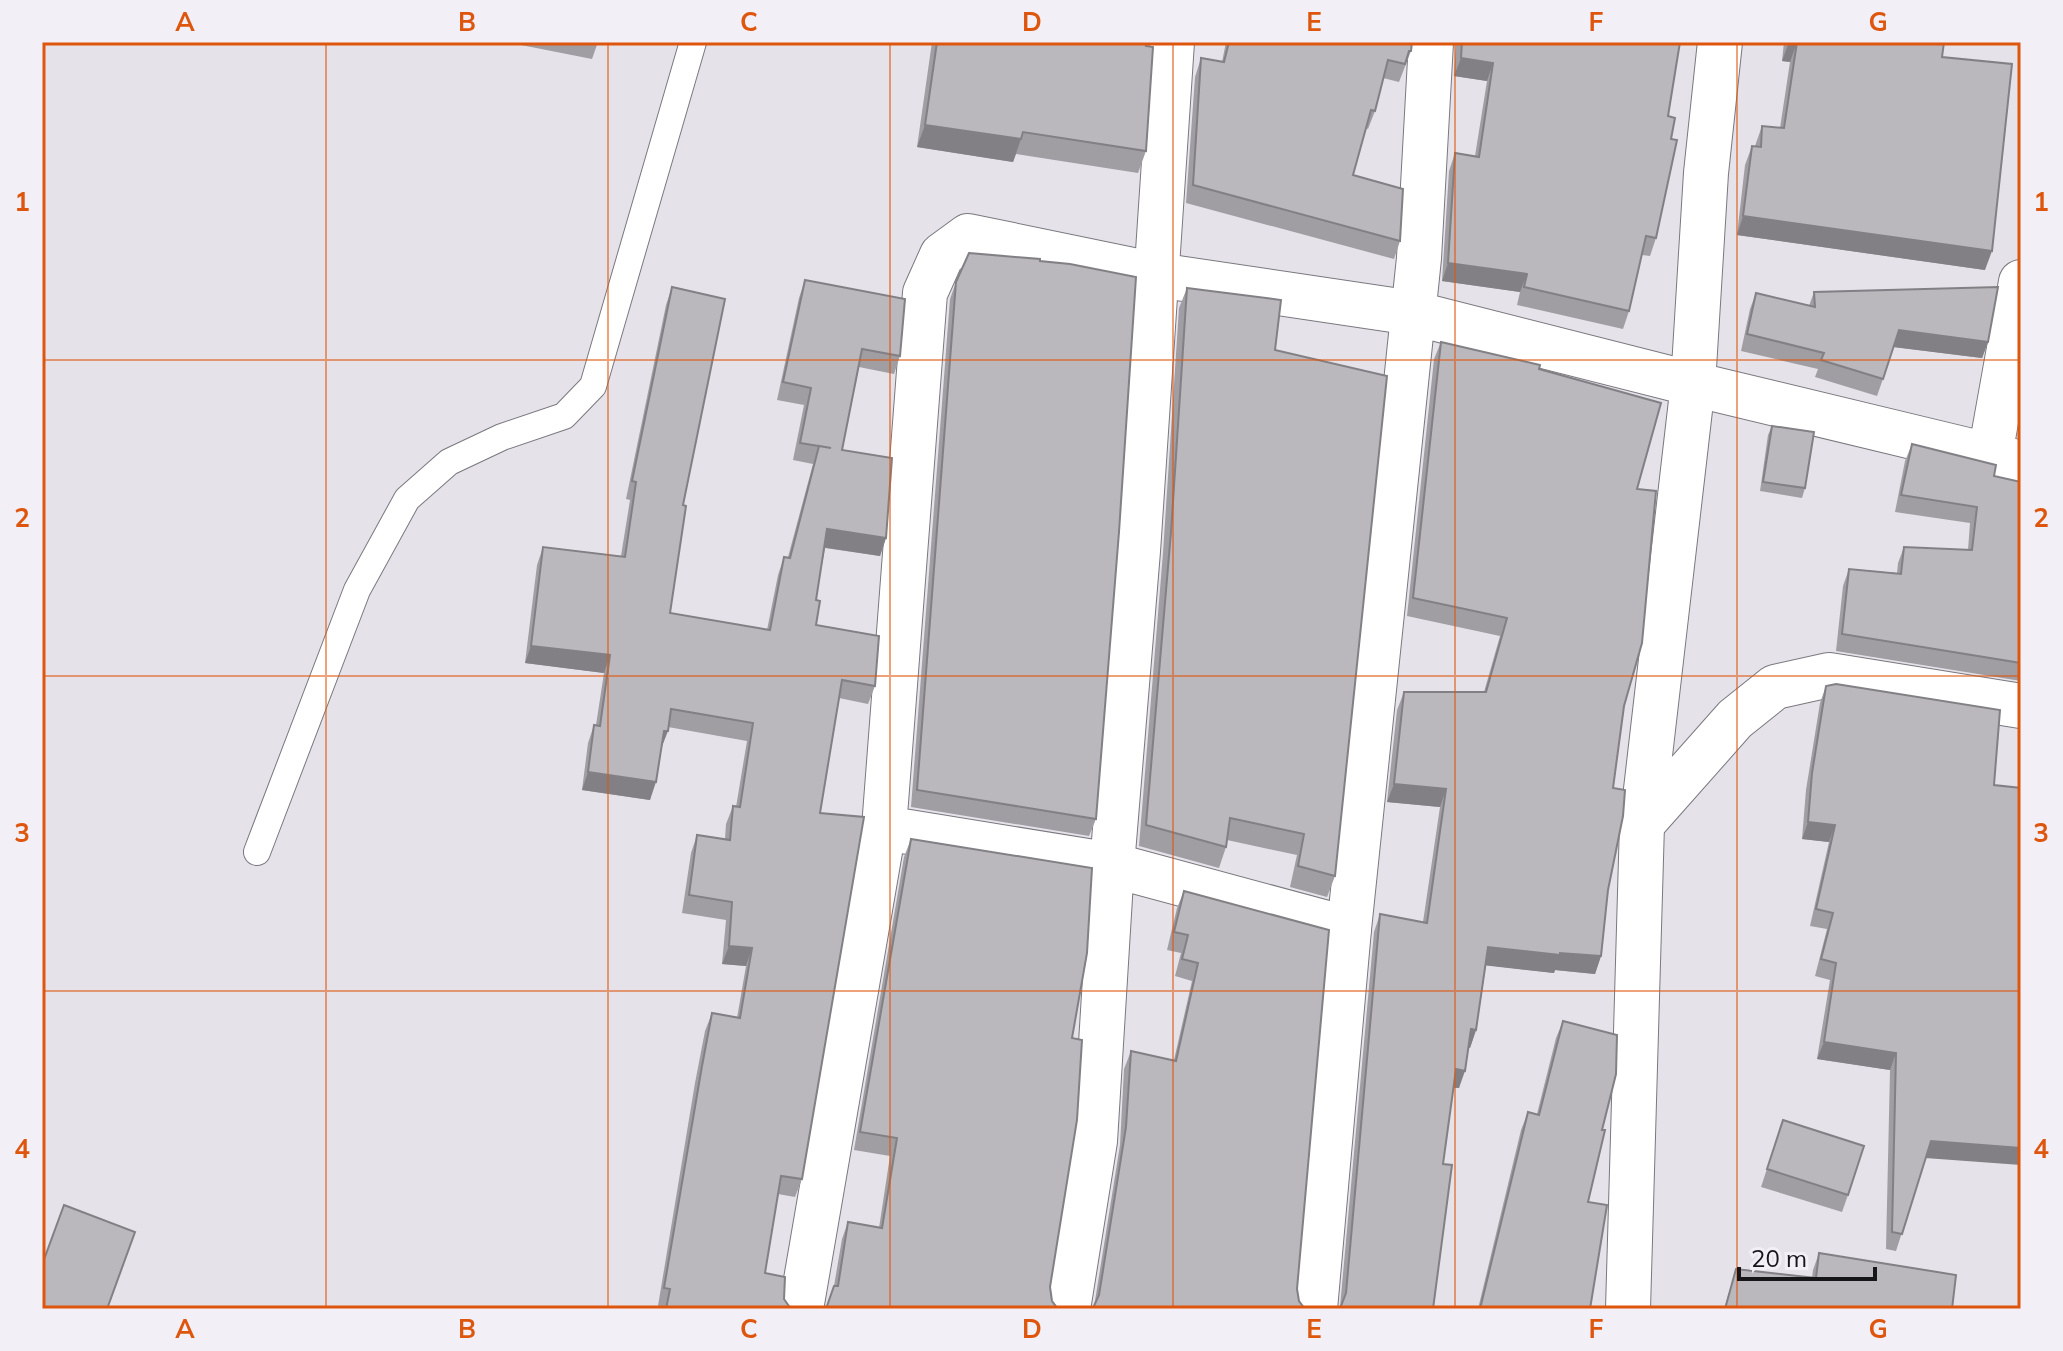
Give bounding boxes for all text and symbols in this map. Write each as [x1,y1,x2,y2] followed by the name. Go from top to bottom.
[175,5,195,38] text: A
[458,5,476,38] text: B
[740,5,758,38] text: C
[1022,5,1042,38] text: D
[1306,5,1322,38] text: E
[1589,5,1604,38] text: F
[1868,5,1888,38] text: G
[14,185,30,218] text: 1
[2033,185,2049,218] text: 1
[14,501,30,534] text: 2
[2033,501,2049,534] text: 2
[14,816,30,849] text: 3
[2033,816,2049,849] text: 3
[14,1132,30,1165] text: 4
[2033,1132,2049,1165] text: 4
[1739,1231,1875,1281] scale bar
[1751,1243,1807,1273] text: 20 m
[175,1312,195,1345] text: A
[458,1312,476,1345] text: B
[740,1312,758,1345] text: C
[1022,1312,1042,1345] text: D
[1306,1312,1322,1345] text: E
[1589,1312,1604,1345] text: F
[1868,1312,1888,1345] text: G

